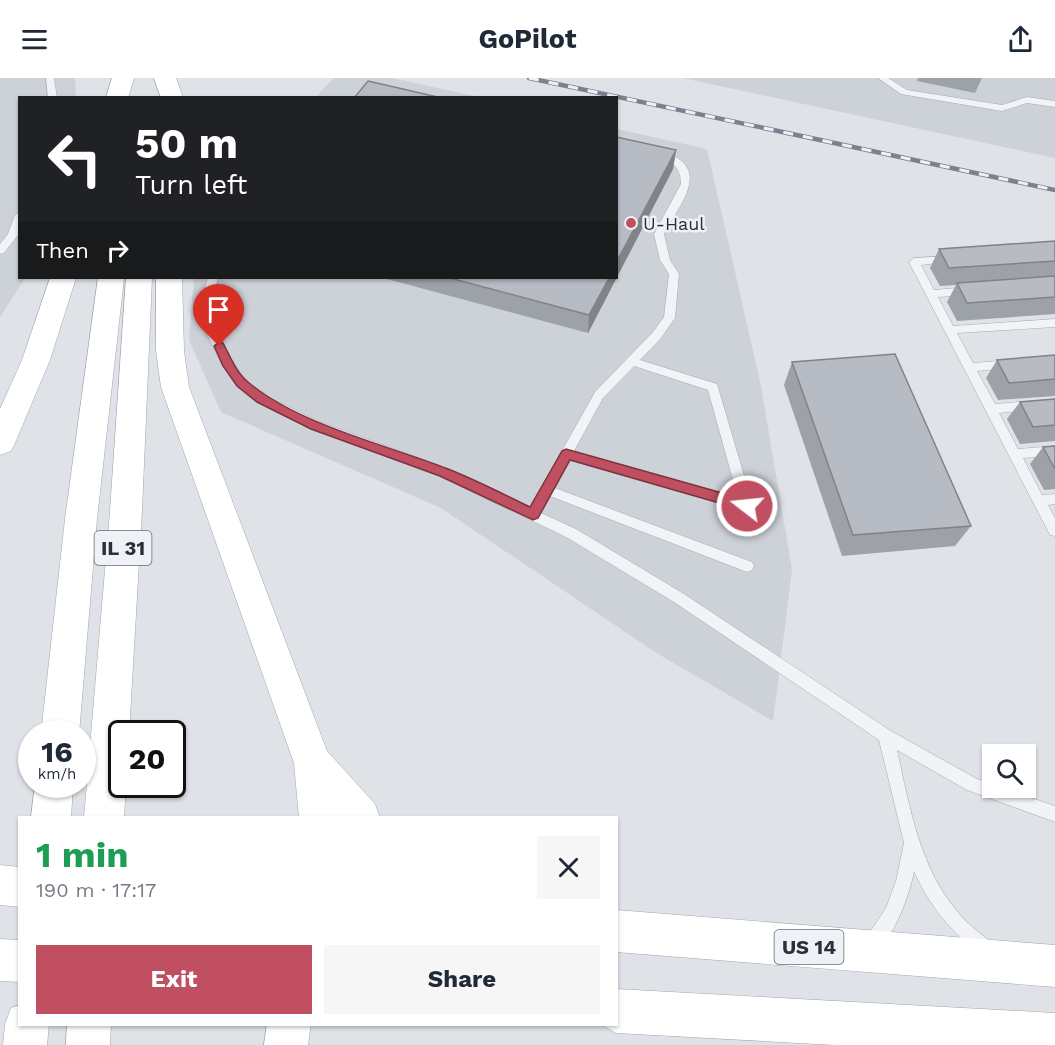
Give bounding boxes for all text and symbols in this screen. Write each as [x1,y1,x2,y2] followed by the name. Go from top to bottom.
[18,23,51,56] icon: menu
[478,23,577,55] text: GoPilot
[1004,23,1037,56] icon: share
[135,119,238,168] text: 50 m
[36,120,114,198] icon: left
[135,169,247,201] text: Turn left
[643,213,705,234] place label: U-Haul
[624,216,638,230] marker: U-Haul
[101,234,134,267] icon: right
[36,238,89,263] text: Then
[193,284,244,346] pin
[202,293,235,326] icon: arrive
[715,474,779,538] position arrow
[94,531,152,565] road number: IL 31
[108,720,186,798] speed limit sign: 20
[41,734,73,769] text: 16
[982,744,1036,798] map controls
[982,744,1036,798] button: search
[38,765,76,783] text: km/h
[36,834,128,876] text: 1 min
[537,836,600,899] button: close
[36,878,156,902] text: 190 m · 17:17
[774,930,844,964] road number: US 14
[36,945,312,1014] button: Exit
[324,945,600,1014] button: Share

